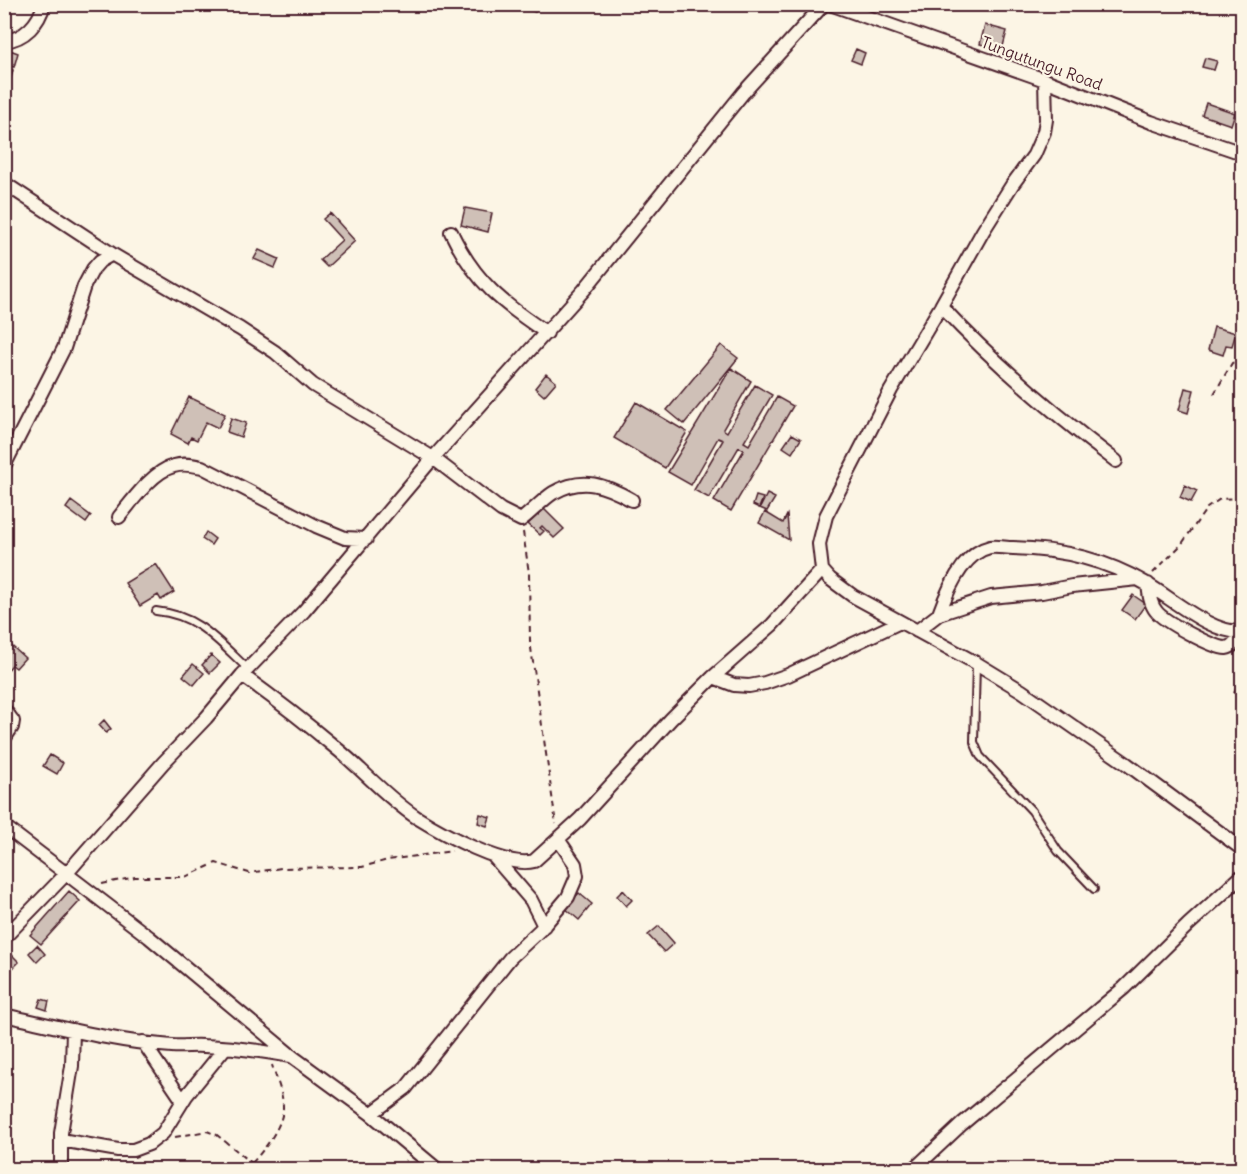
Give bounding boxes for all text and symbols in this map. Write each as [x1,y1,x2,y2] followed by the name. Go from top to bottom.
[979,32,1105,94] street label: Tungutungu Road

